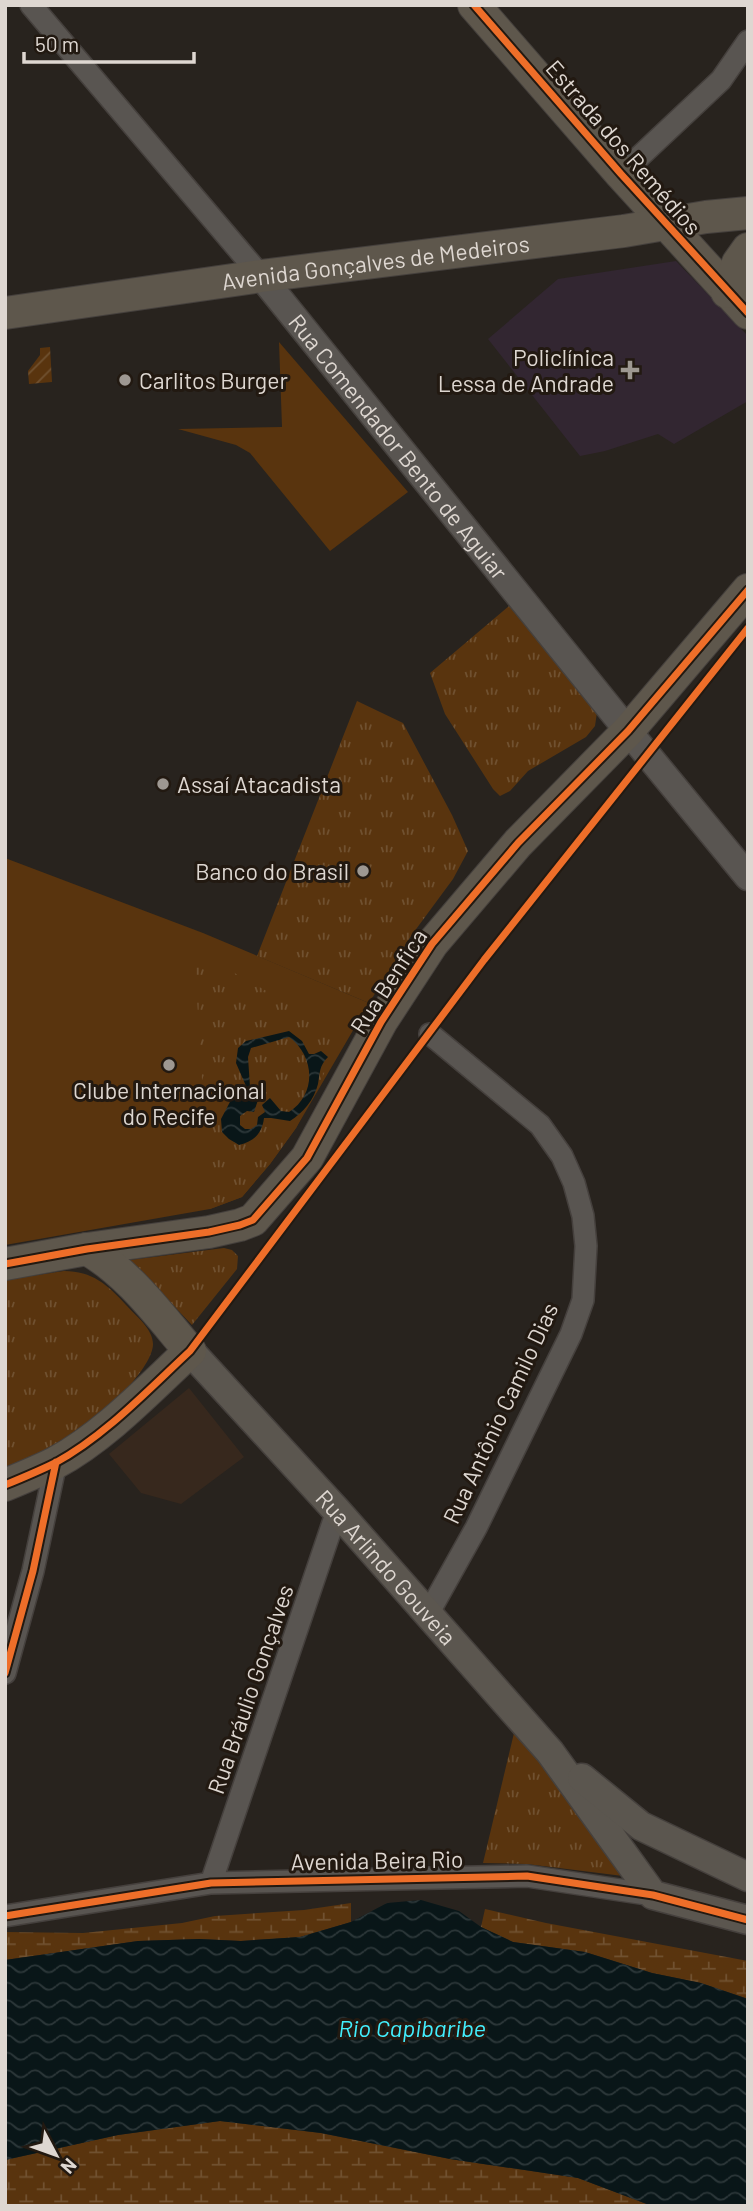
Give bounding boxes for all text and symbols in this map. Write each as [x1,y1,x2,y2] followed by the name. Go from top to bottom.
[24,21,194,65] scale bar
[35,31,79,56] text: 50 m
[540,54,708,240] street label: Estrada dos Remédios
[220,229,531,296] street label: Avenida Gonçalves de Medeiros
[283,308,514,585] street label: Rua Comendador Bento de Aguiar
[438,343,614,397] place label: Policlínica Lessa de Andrade
[620,360,640,380] marker: Policlínica Lessa de Andrade
[139,366,288,394] place label: Carlitos Burger
[117,372,133,388] marker: Carlitos Burger
[177,770,341,798] place label: Assaí Atacadista
[155,776,171,792] marker: Assaí Atacadista
[195,857,349,885] place label: Banco do Brasil
[355,863,371,879] marker: Banco do Brasil
[344,923,432,1039] street label: Rua Benfica
[161,1057,177,1073] marker: Clube Internacional do Recife
[73,1076,265,1130] place label: Clube Internacional do Recife
[436,1298,564,1528] street label: Rua Antônio Camilo Dias
[310,1484,462,1650] street label: Rua Arlindo Gouveia
[201,1581,299,1797] street label: Rua Bráulio Gonçalves
[290,1844,464,1876] street label: Avenida Beira Rio
[338,2013,486,2042] water label: Rio Capibaribe
[21,2120,91,2190] north arrow
[56,2154,82,2179] text: N

